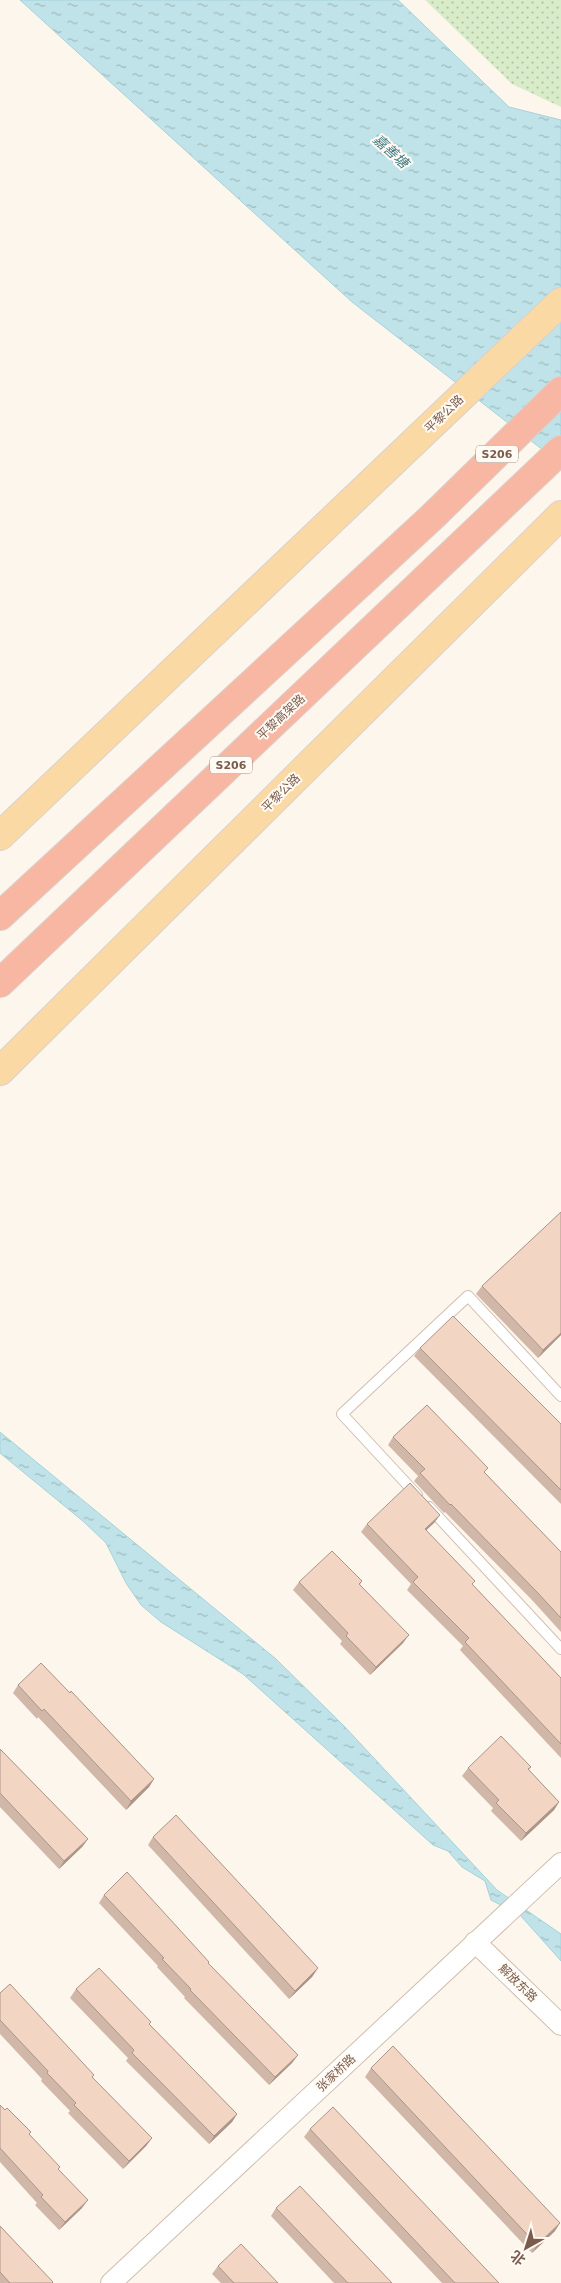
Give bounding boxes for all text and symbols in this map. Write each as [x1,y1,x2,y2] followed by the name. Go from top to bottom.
[370,131,413,172] water label: 嘉善塘
[422,392,466,436] street label: 平黎公路
[476,446,518,462] road number: S206
[254,691,308,743] street label: 平黎高架路
[210,756,252,774] road number: S206
[259,771,303,815] street label: 平黎公路
[496,1961,540,2005] street label: 解放东路
[314,2052,358,2094] street label: 张家桥路
[501,2223,551,2273] north arrow
[507,2247,528,2269] text: 北

